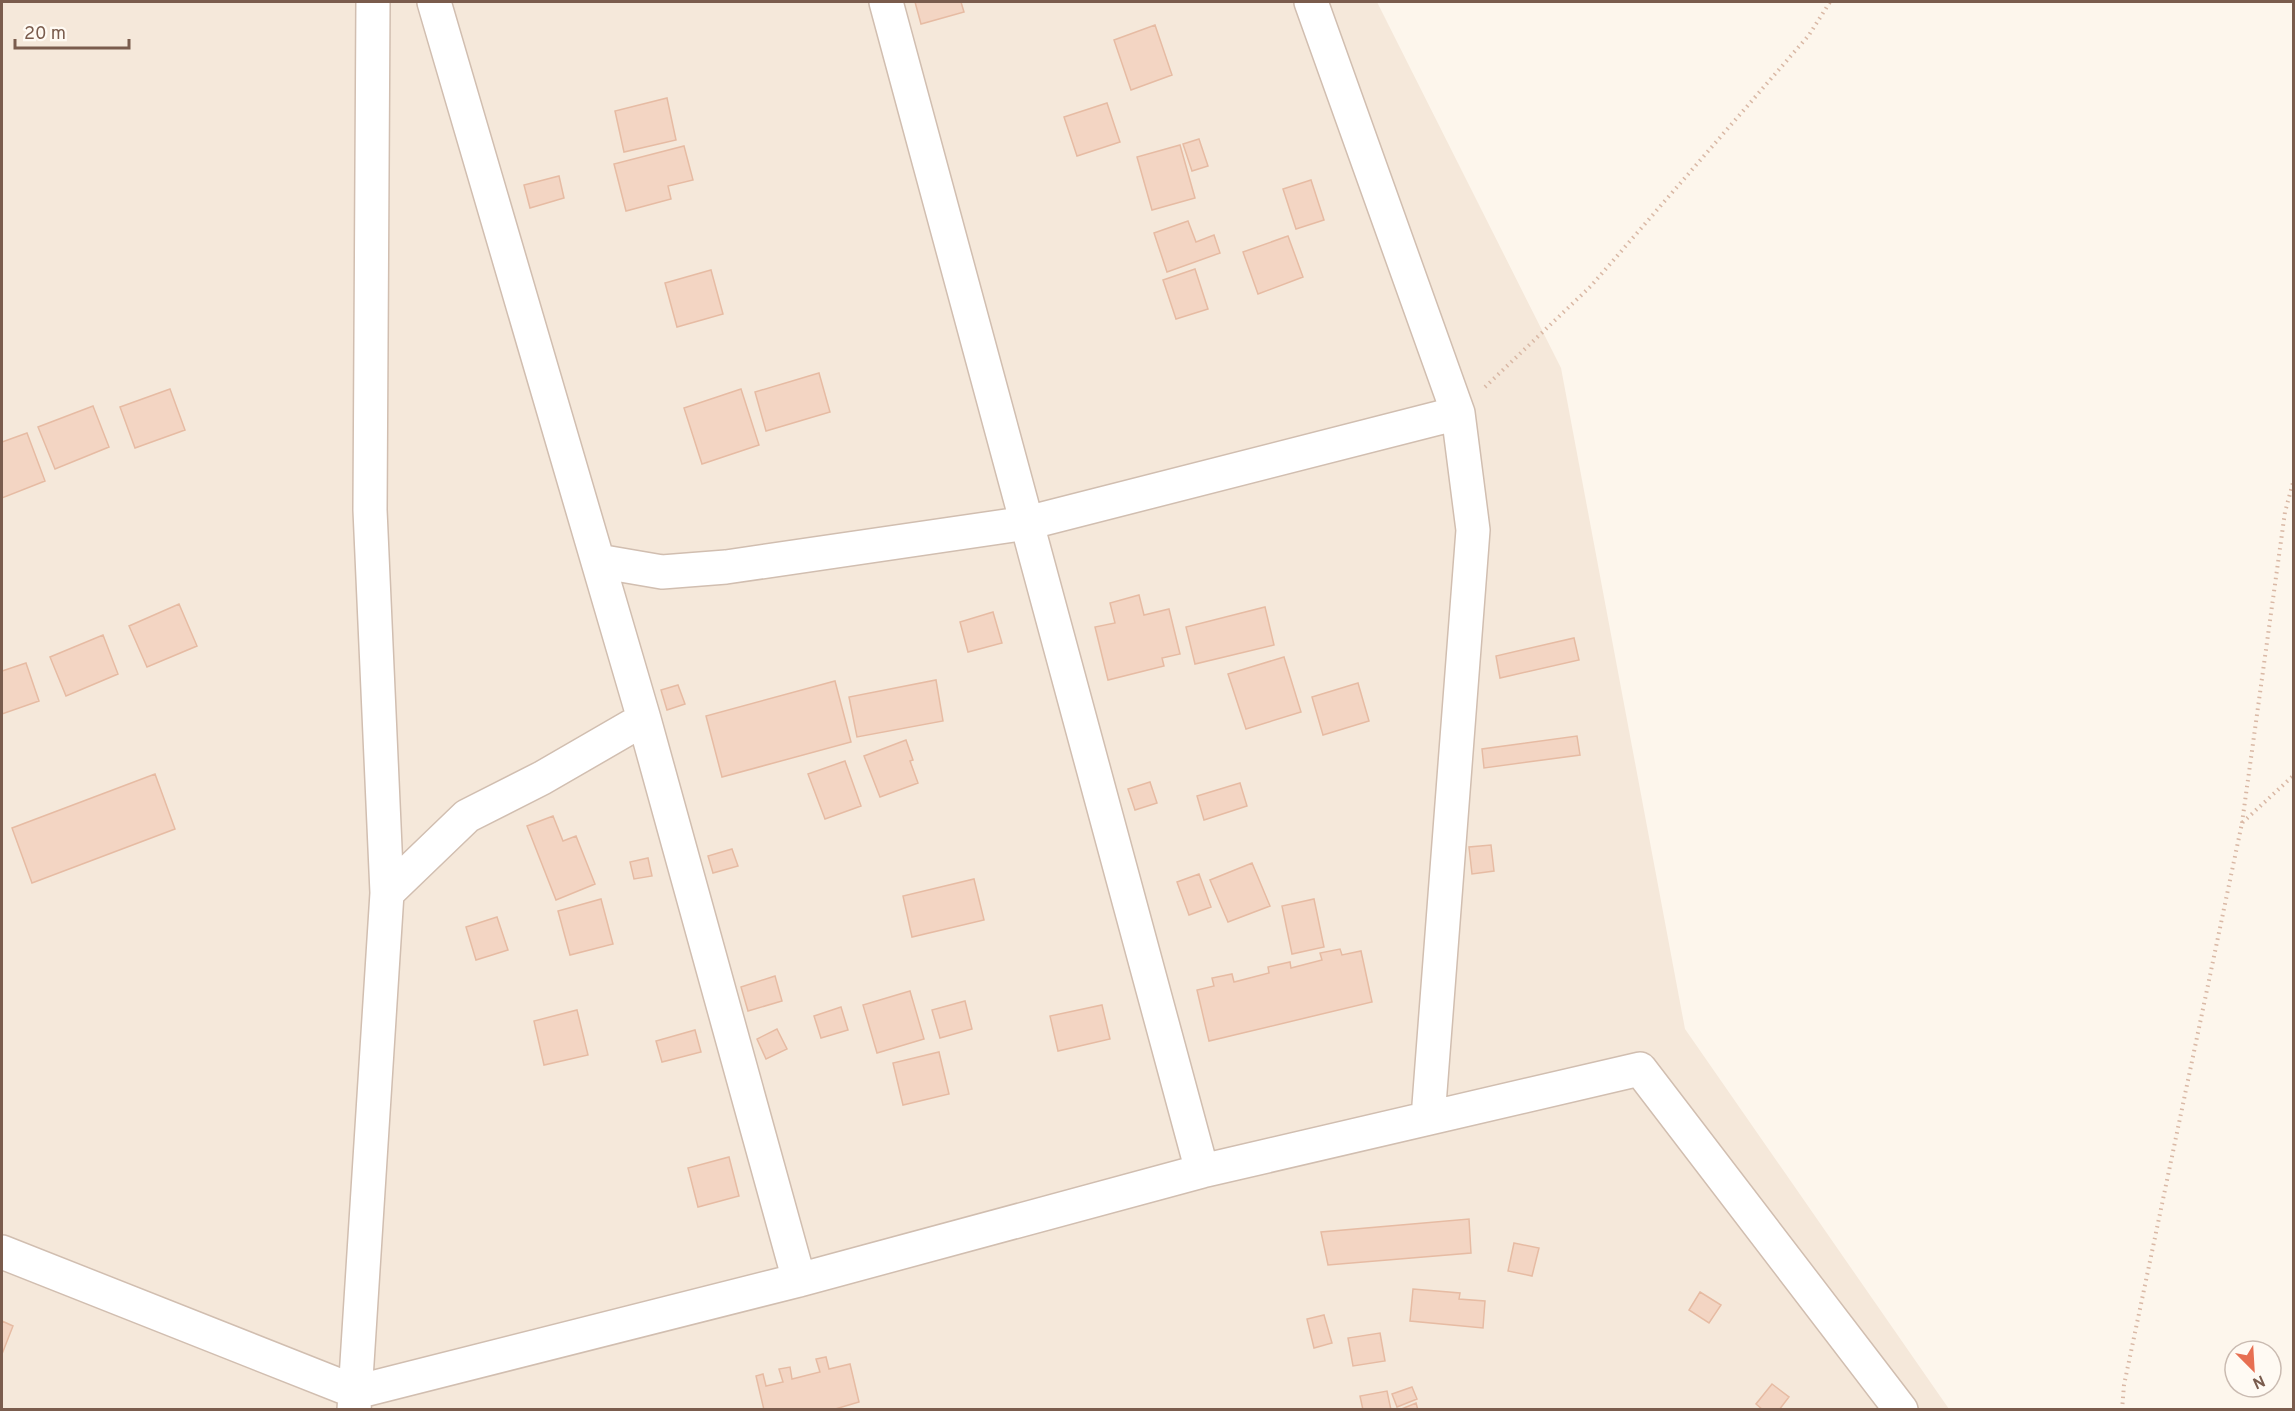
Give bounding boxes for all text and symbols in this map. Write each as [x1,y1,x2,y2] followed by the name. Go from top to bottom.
[15,12,129,50] scale bar
[24,23,66,46] text: 20 m
[2223,1339,2283,1399] north arrow
[2249,1369,2268,1392] text: N

